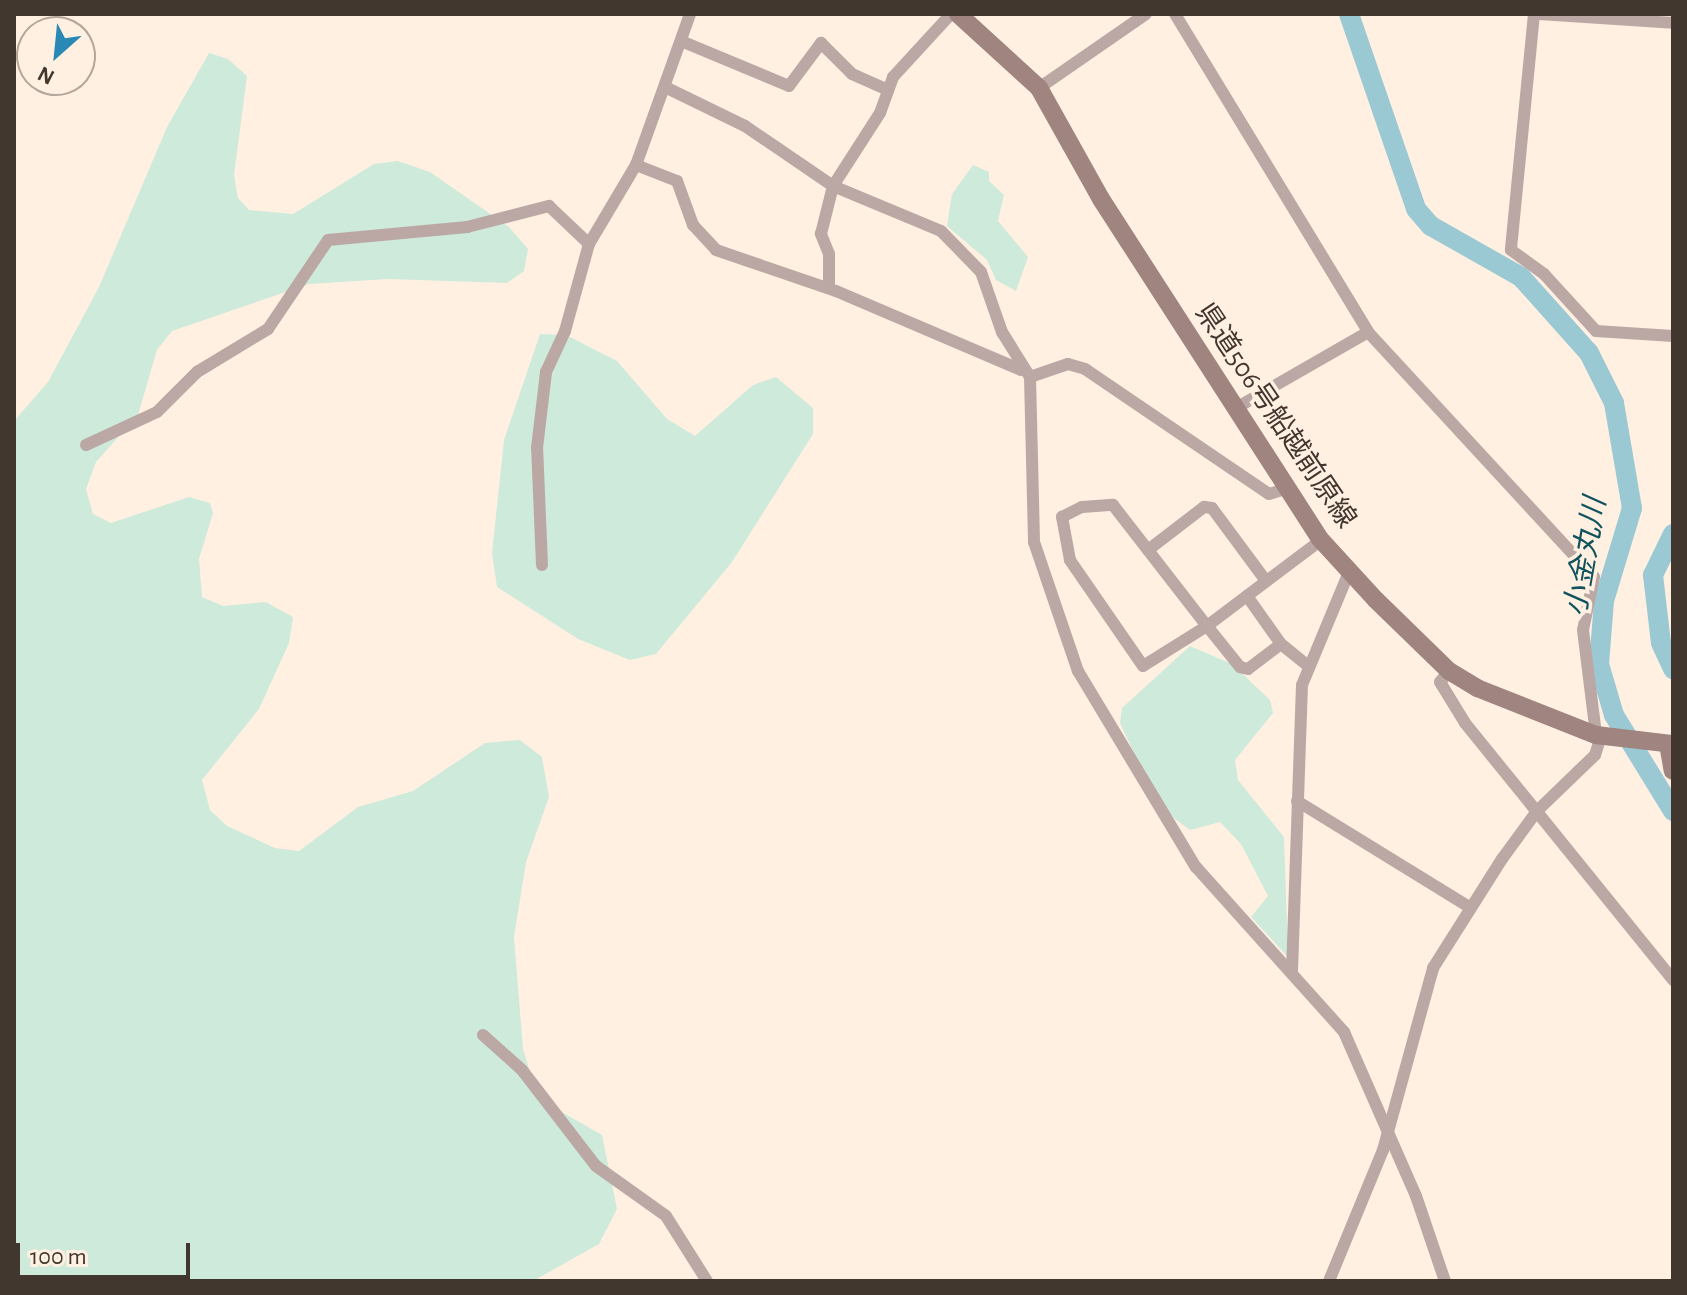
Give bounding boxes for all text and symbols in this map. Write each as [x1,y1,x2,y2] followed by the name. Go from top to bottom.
[16,16,96,96] north arrow
[34,62,58,89] text: N
[1187,297,1363,535] street label: 県道506号船越前原線
[1558,495,1614,619] water label: 小金丸川
[20,1227,194,1277] scale bar
[30,1245,87,1269] text: 100 m

